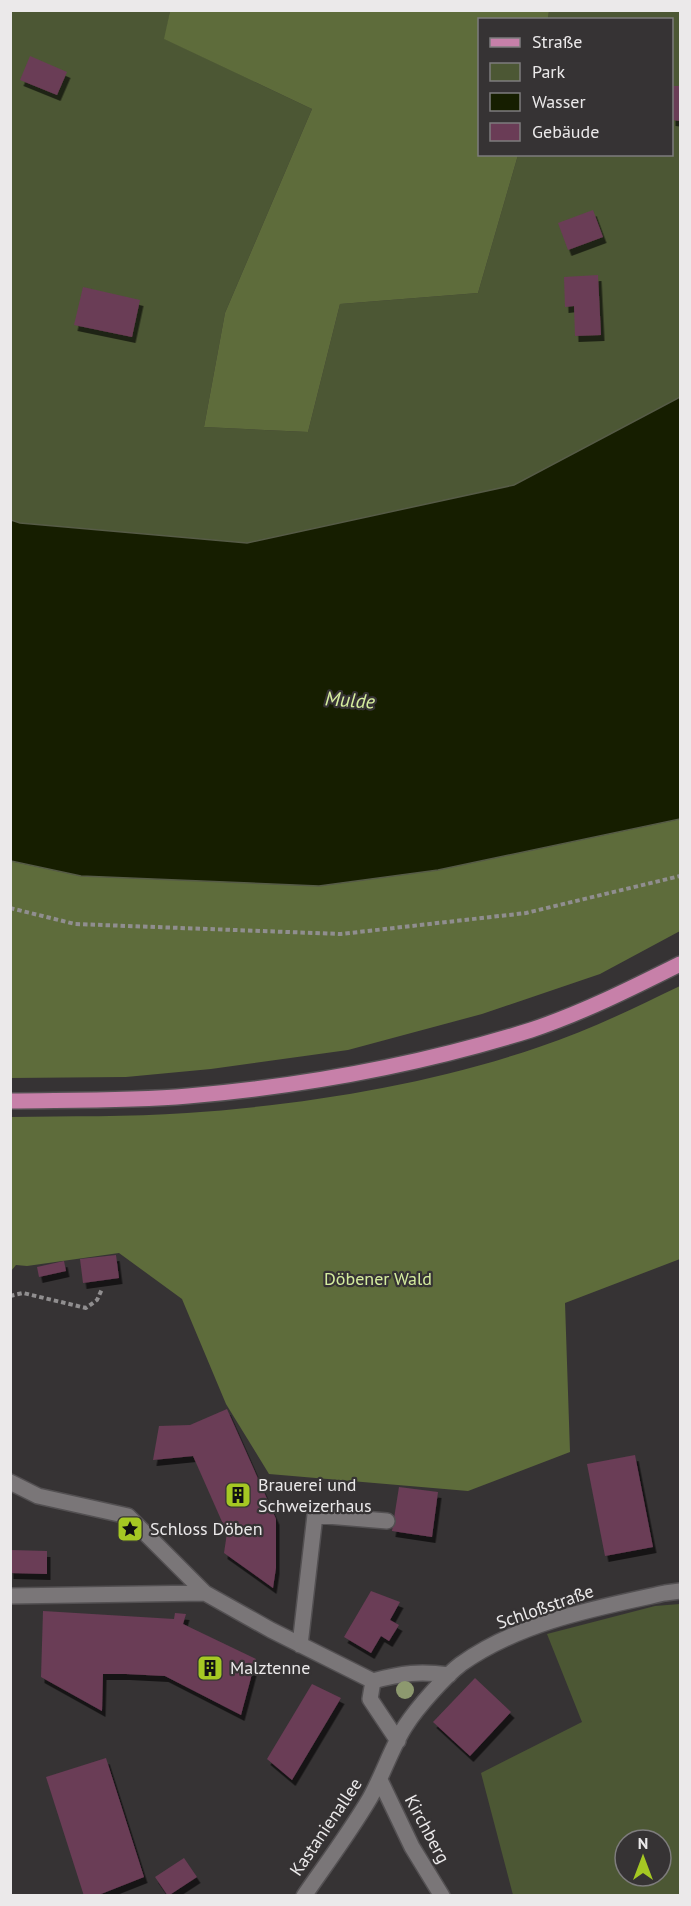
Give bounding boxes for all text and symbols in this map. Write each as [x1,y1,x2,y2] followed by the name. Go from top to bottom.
[478,18,673,156] legend
[532,30,583,53] text: Straße
[532,60,565,83] text: Park
[532,90,586,113] text: Wasser
[532,120,599,143] text: Gebäude
[324,685,377,715] water label: Mulde
[324,1267,432,1290] park label: Döbener Wald
[258,1473,372,1517] place label: Brauerei und Schweizerhaus
[223,1480,253,1510] building icon: Brauerei und Schweizerhaus
[115,1514,145,1544] place icon: Schloss Döben
[150,1517,263,1540] place label: Schloss Döben
[493,1579,597,1634] street label: Schloßstraße
[195,1653,225,1683] building icon: Malztenne
[230,1656,310,1679] place label: Malztenne
[284,1773,367,1880] street label: Kastanienallee
[400,1790,455,1867] street label: Kirchberg
[613,1828,673,1888] north arrow
[638,1833,648,1853] text: N

